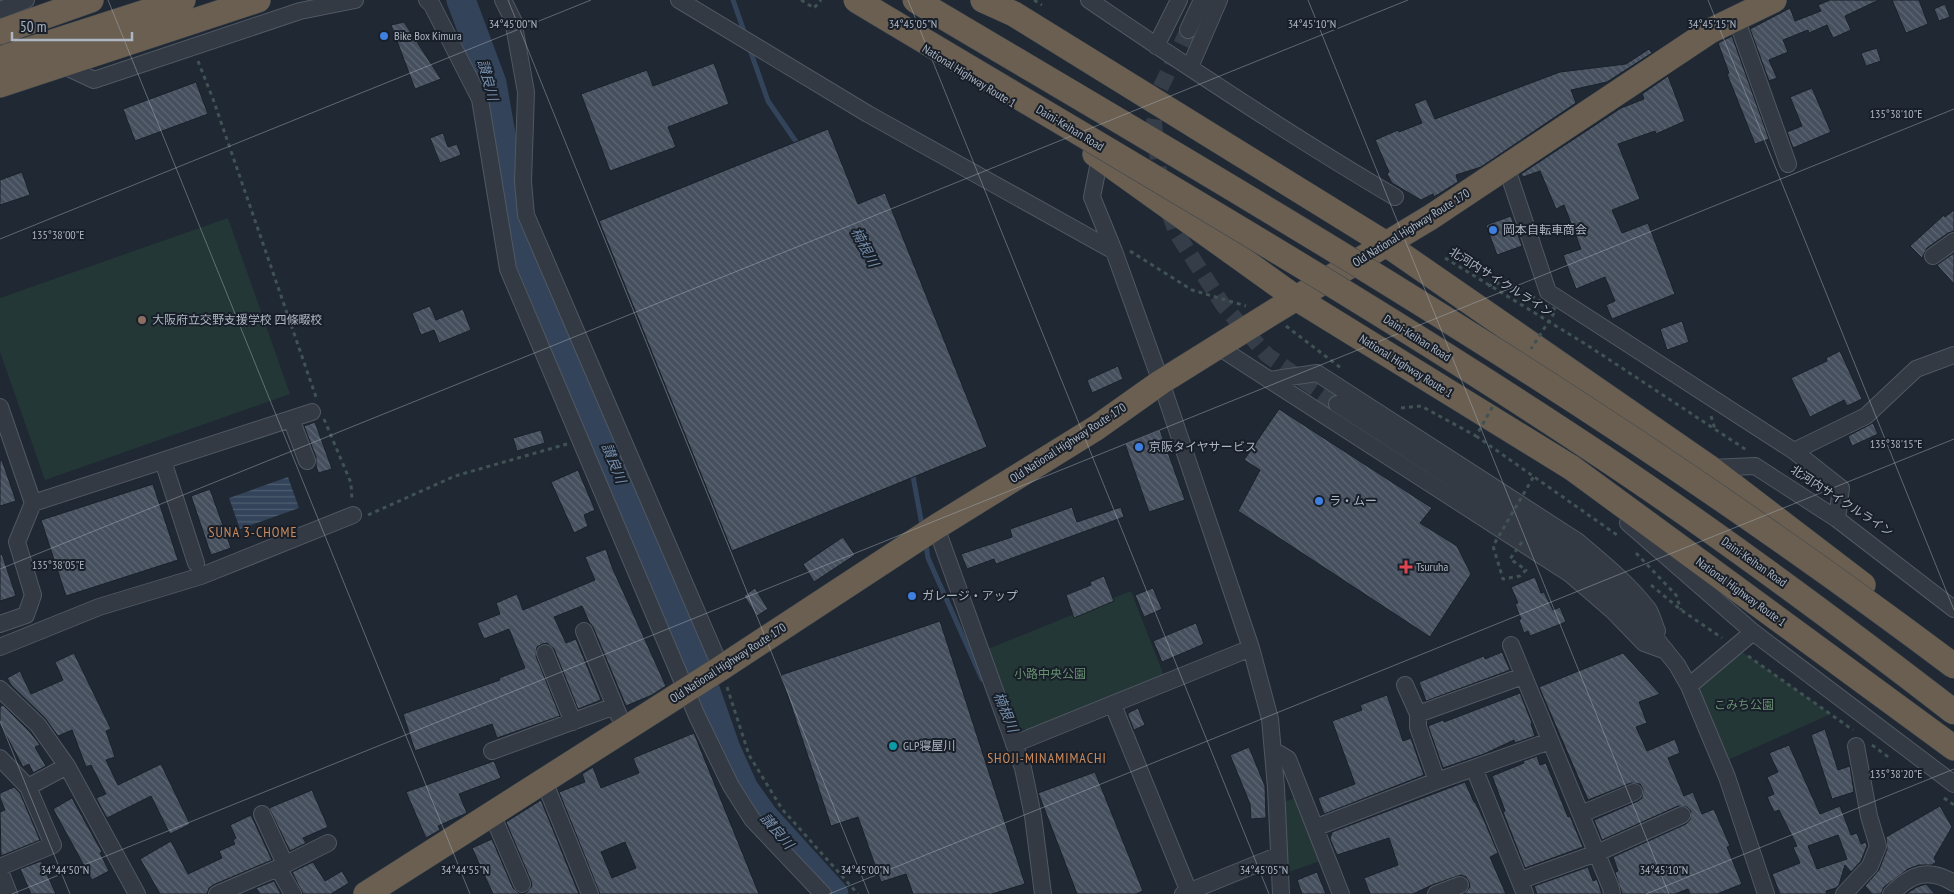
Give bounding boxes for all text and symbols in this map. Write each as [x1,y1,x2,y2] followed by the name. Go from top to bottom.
[12,10,132,42] scale bar
[489,16,537,31] text: 34°45'00"N
[889,16,937,31] text: 34°45'05"N
[1288,16,1336,31] text: 34°45'10"N
[1688,16,1736,31] text: 34°45'15"N
[20,17,46,36] text: 50 m
[394,28,462,43] place label: Bike Box Kimura
[378,30,390,42] marker: Bike Box Kimura
[920,41,1019,110] street label: National Highway Route 1
[474,57,503,105] water label: 讃良川
[1034,101,1107,154] street label: Daini-Keihan Road
[1870,106,1922,121] text: 135°38'10"E
[1349,185,1472,270] street label: Old National Highway Route 170
[1503,222,1587,237] place label: 岡本自転車商会
[847,224,884,272] water label: 楠根川
[1487,224,1499,236] marker: 岡本自転車商会
[32,227,84,242] text: 135°38'00"E
[1447,244,1556,320] street label: 北河内サイクルライン
[1381,311,1454,364] street label: Daini-Keihan Road
[152,312,323,327] place label: 大阪府立交野支援学校 四條畷校
[136,314,148,326] marker: 大阪府立交野支援学校 四條畷校
[1357,331,1456,400] street label: National Highway Route 1
[1007,399,1129,486] street label: Old National Highway Route 170
[1870,436,1922,451] text: 135°38'15"E
[1149,439,1257,454] place label: 京阪タイヤサービス
[598,440,631,488] water label: 讃良川
[1133,441,1145,453] marker: 京阪タイヤサービス
[1788,462,1896,539] street label: 北河内サイクルライン
[1329,493,1377,508] place label: ラ・ムー
[1313,495,1325,507] marker: ラ・ムー
[209,523,297,541] district label: SUNA 3-CHOME
[1719,534,1790,590] street label: Daini-Keihan Road
[1693,554,1789,629] street label: National Highway Route 1
[32,557,84,572] text: 135°38'05"E
[1416,559,1448,574] place label: Tsuruha
[1400,561,1412,573] marker: Tsuruha
[922,588,1018,603] place label: ガレージ・アップ
[906,590,918,602] marker: ガレージ・アップ
[667,619,789,706] street label: Old National Highway Route 170
[1014,666,1086,681] park label: 小路中央公園
[990,689,1023,737] water label: 楠根川
[1714,697,1774,712] park label: こみち公園
[903,738,955,753] place label: GLP寝屋川
[887,740,899,752] marker: GLP寝屋川
[987,749,1107,767] district label: SHOJI-MINAMIMACHI
[1870,766,1922,781] text: 135°38'20"E
[756,809,799,854] water label: 讃良川
[41,862,89,877] text: 34°44'50"N
[441,862,489,877] text: 34°44'55"N
[841,862,889,877] text: 34°45'00"N
[1240,862,1288,877] text: 34°45'05"N
[1640,862,1688,877] text: 34°45'10"N

